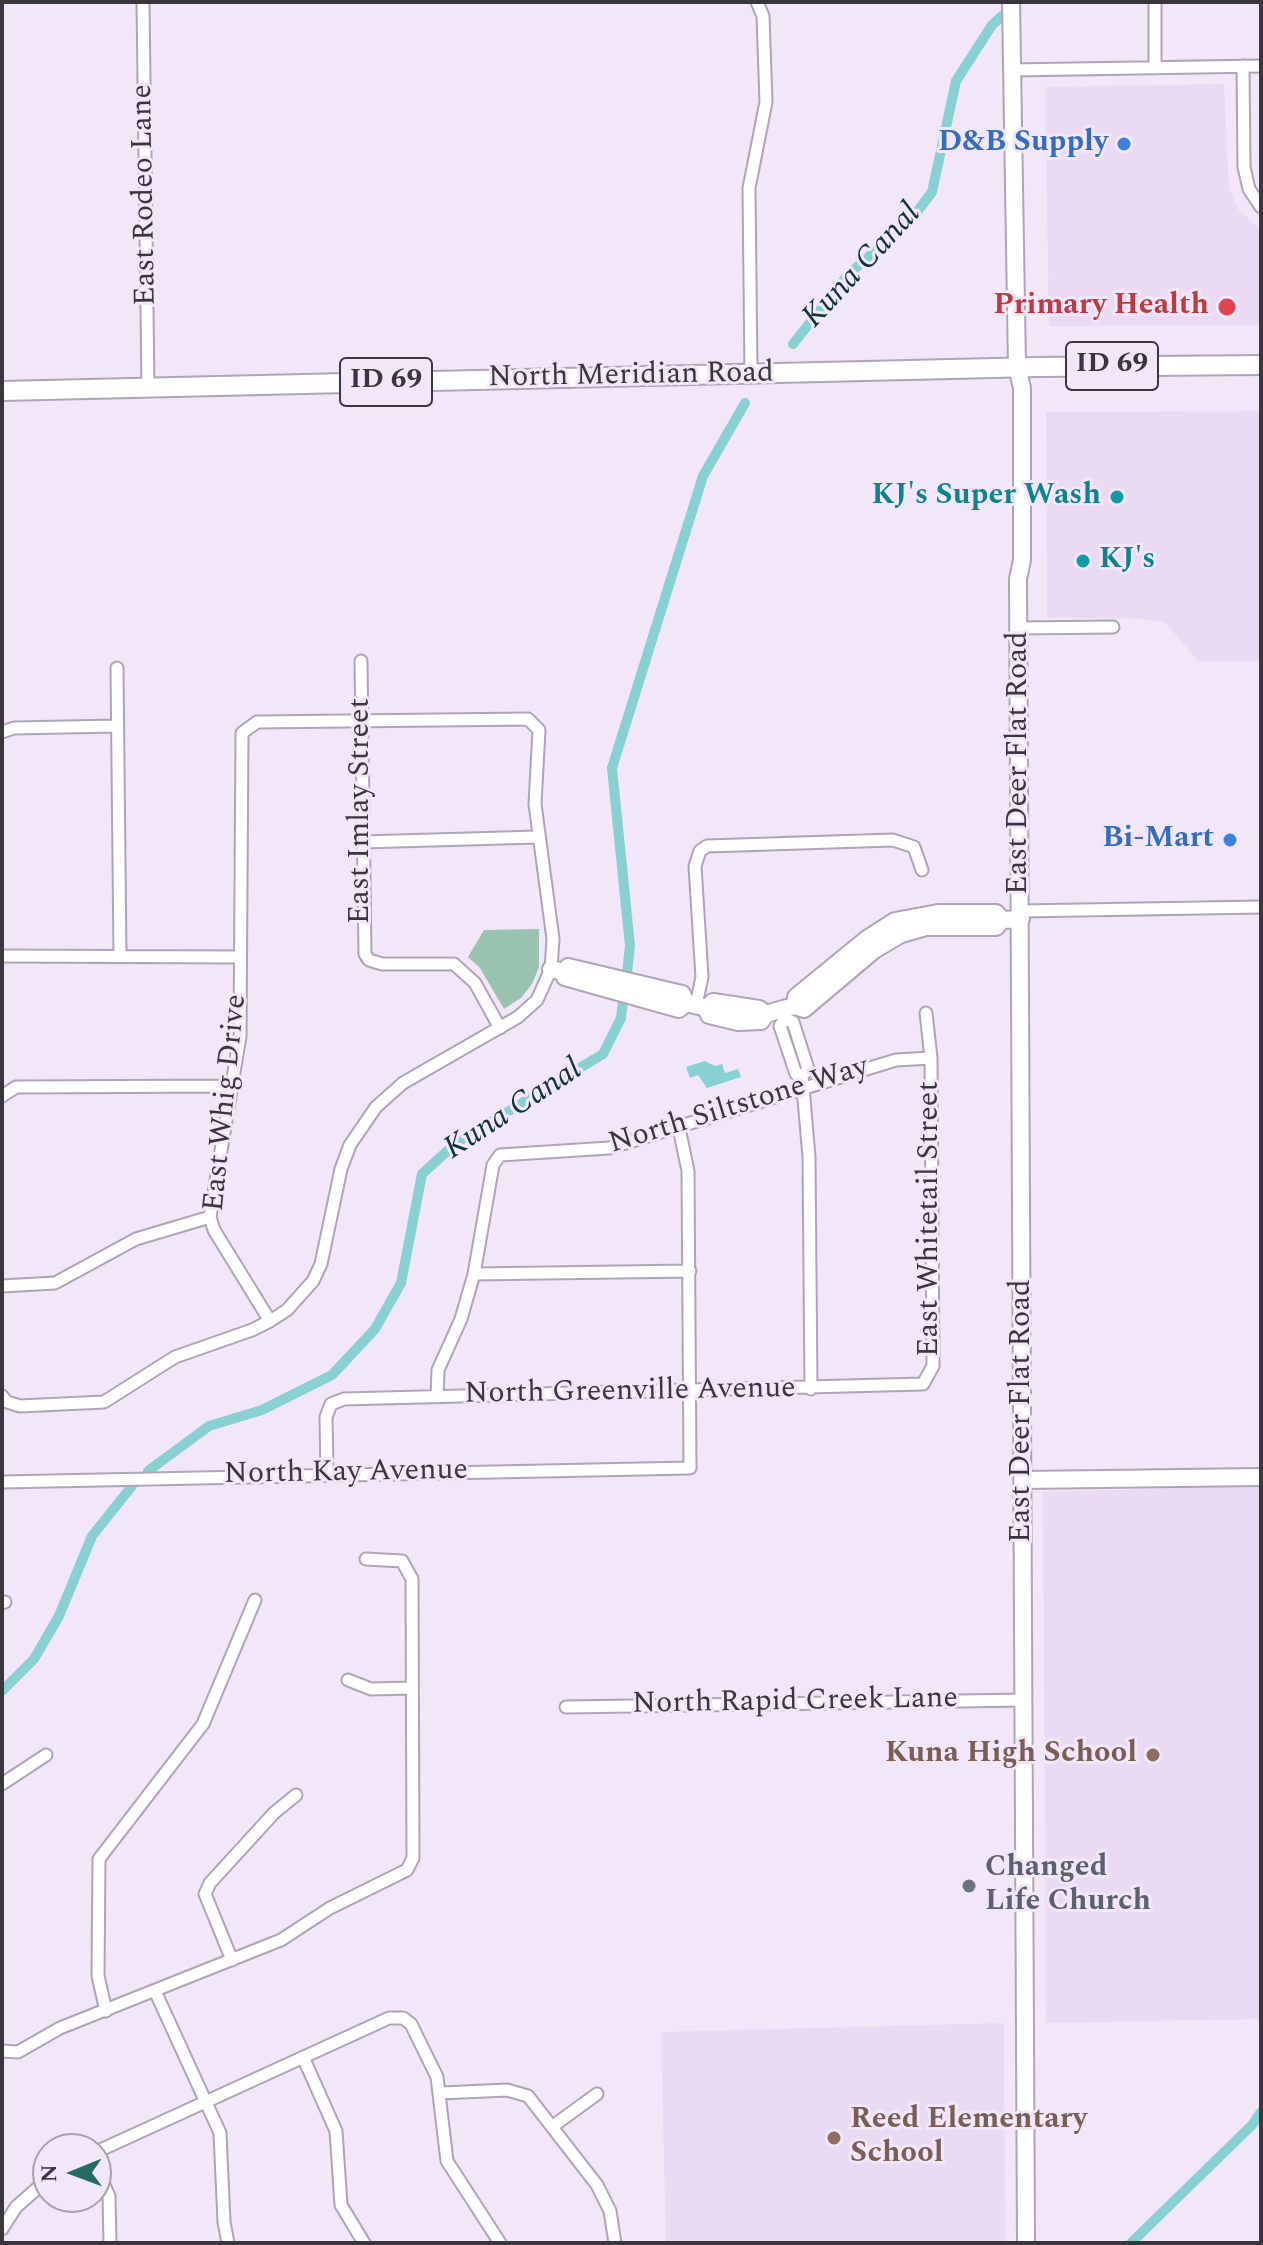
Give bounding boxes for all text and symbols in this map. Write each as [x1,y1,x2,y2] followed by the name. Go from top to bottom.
[126,84,166,306] street label: East Rodeo Lane
[938,126,1108,162] place label: D&B Supply
[1115,135,1133,153] marker: D&B Supply
[796,197,930,337] water label: Kuna Canal
[993,289,1209,325] place label: Primary Health
[1216,296,1238,318] marker: Primary Health
[1066,342,1158,390] road number: ID 69
[488,357,774,397] street label: North Meridian Road
[340,358,432,406] road number: ID 69
[872,479,1101,515] place label: KJ's Super Wash
[1108,488,1126,506] marker: KJ's Super Wash
[1099,543,1155,579] place label: KJ's
[1074,552,1092,570] marker: KJ's
[1002,631,1038,895] street label: East Deer Flat Road
[344,698,380,924] street label: East Imlay Street
[1102,822,1214,858] place label: Bi-Mart
[1221,831,1239,849] marker: Bi-Mart
[198,992,256,1214] street label: East Whig Drive
[605,1050,873,1164] street label: North Siltstone Way
[438,1052,590,1170] water label: Kuna Canal
[913,1081,949,1357] street label: East Whitetail Street
[1005,1279,1041,1543] street label: East Deer Flat Road
[464,1372,796,1414] street label: North Greenville Avenue
[224,1454,468,1494] street label: North Kay Avenue
[632,1682,958,1724] street label: North Rapid Creek Lane
[885,1737,1137,1773] place label: Kuna High School
[1144,1746,1162,1764] marker: Kuna High School
[985,1851,1151,1922] place label: Changed Life Church
[960,1877,978,1895] marker: Changed Life Church
[850,2103,1087,2174] place label: Reed Elementary School
[825,2129,843,2147] marker: Reed Elementary School
[32,2133,112,2213] north arrow
[33,2164,66,2183] text: N

